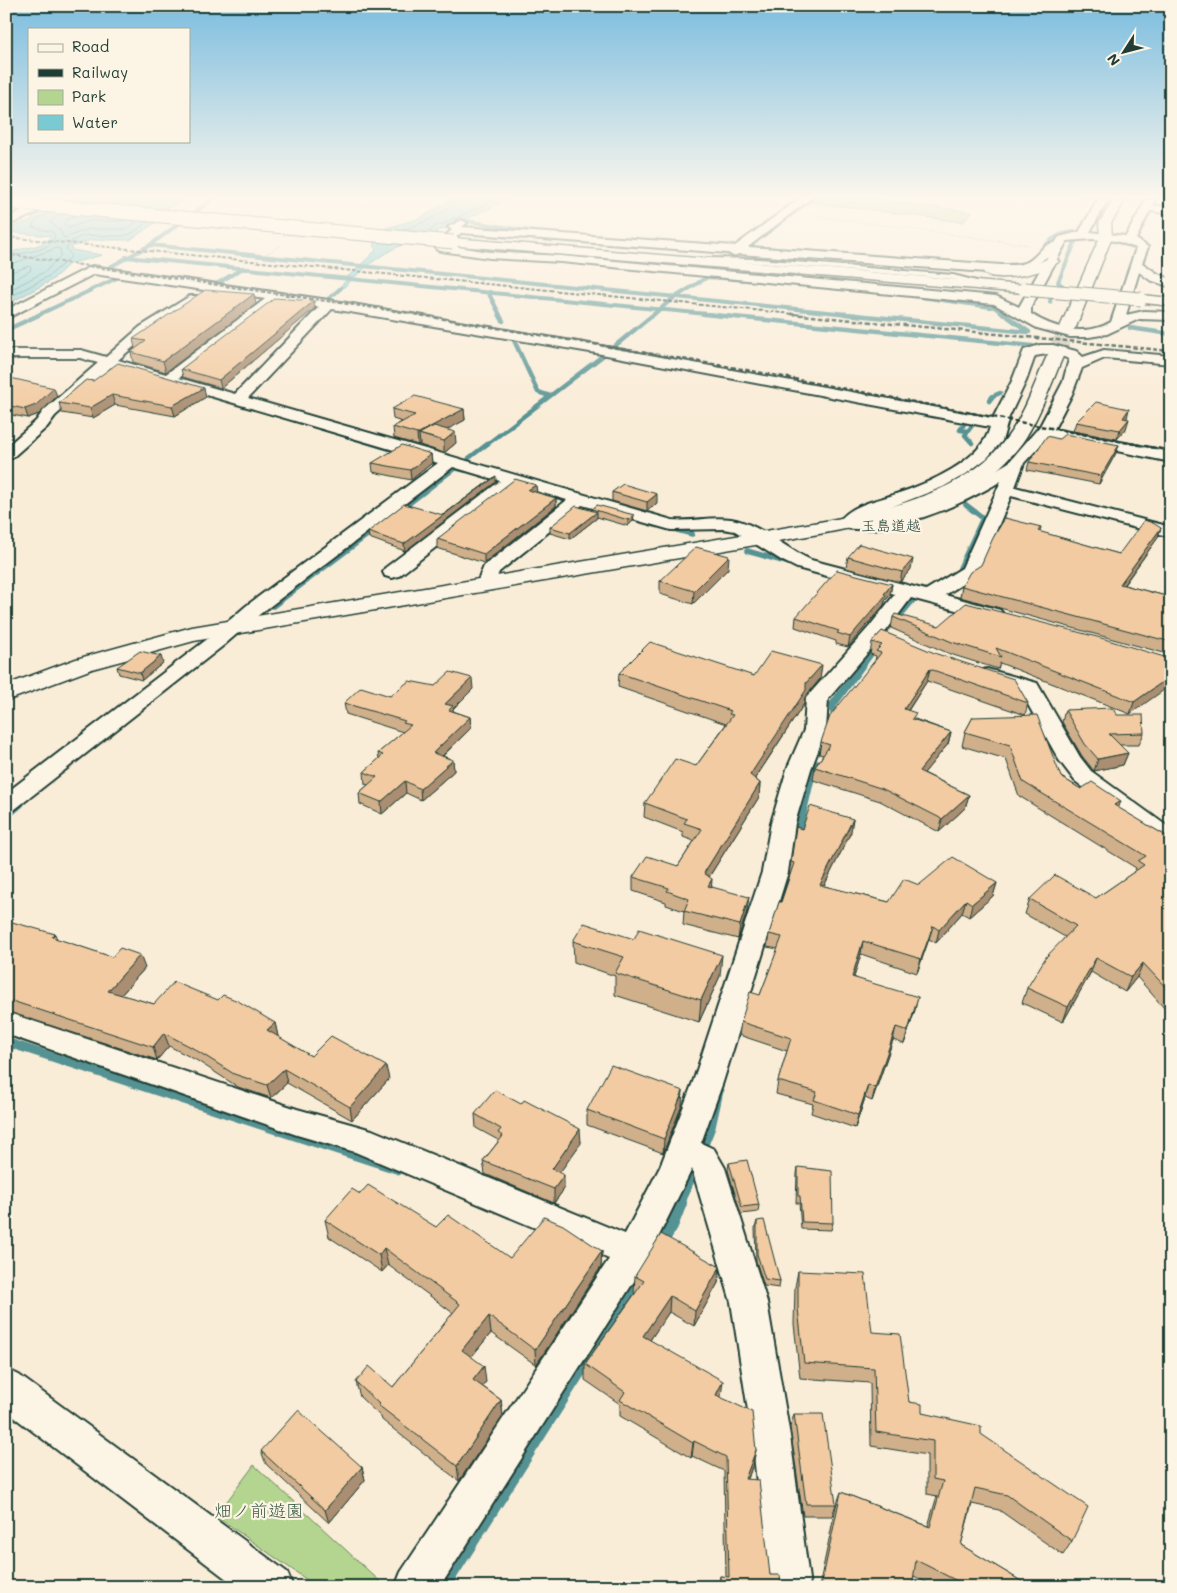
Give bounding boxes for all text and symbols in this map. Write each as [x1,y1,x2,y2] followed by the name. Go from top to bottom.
[28,28,190,142] legend
[1100,28,1150,78] north arrow
[72,36,109,56] text: Road
[1102,50,1124,70] text: N
[72,62,128,82] text: Railway
[72,86,106,106] text: Park
[72,112,118,132] text: Water
[861,515,921,535] district label: 玉島道越
[214,1498,304,1522] park label: 畑ノ前遊園

